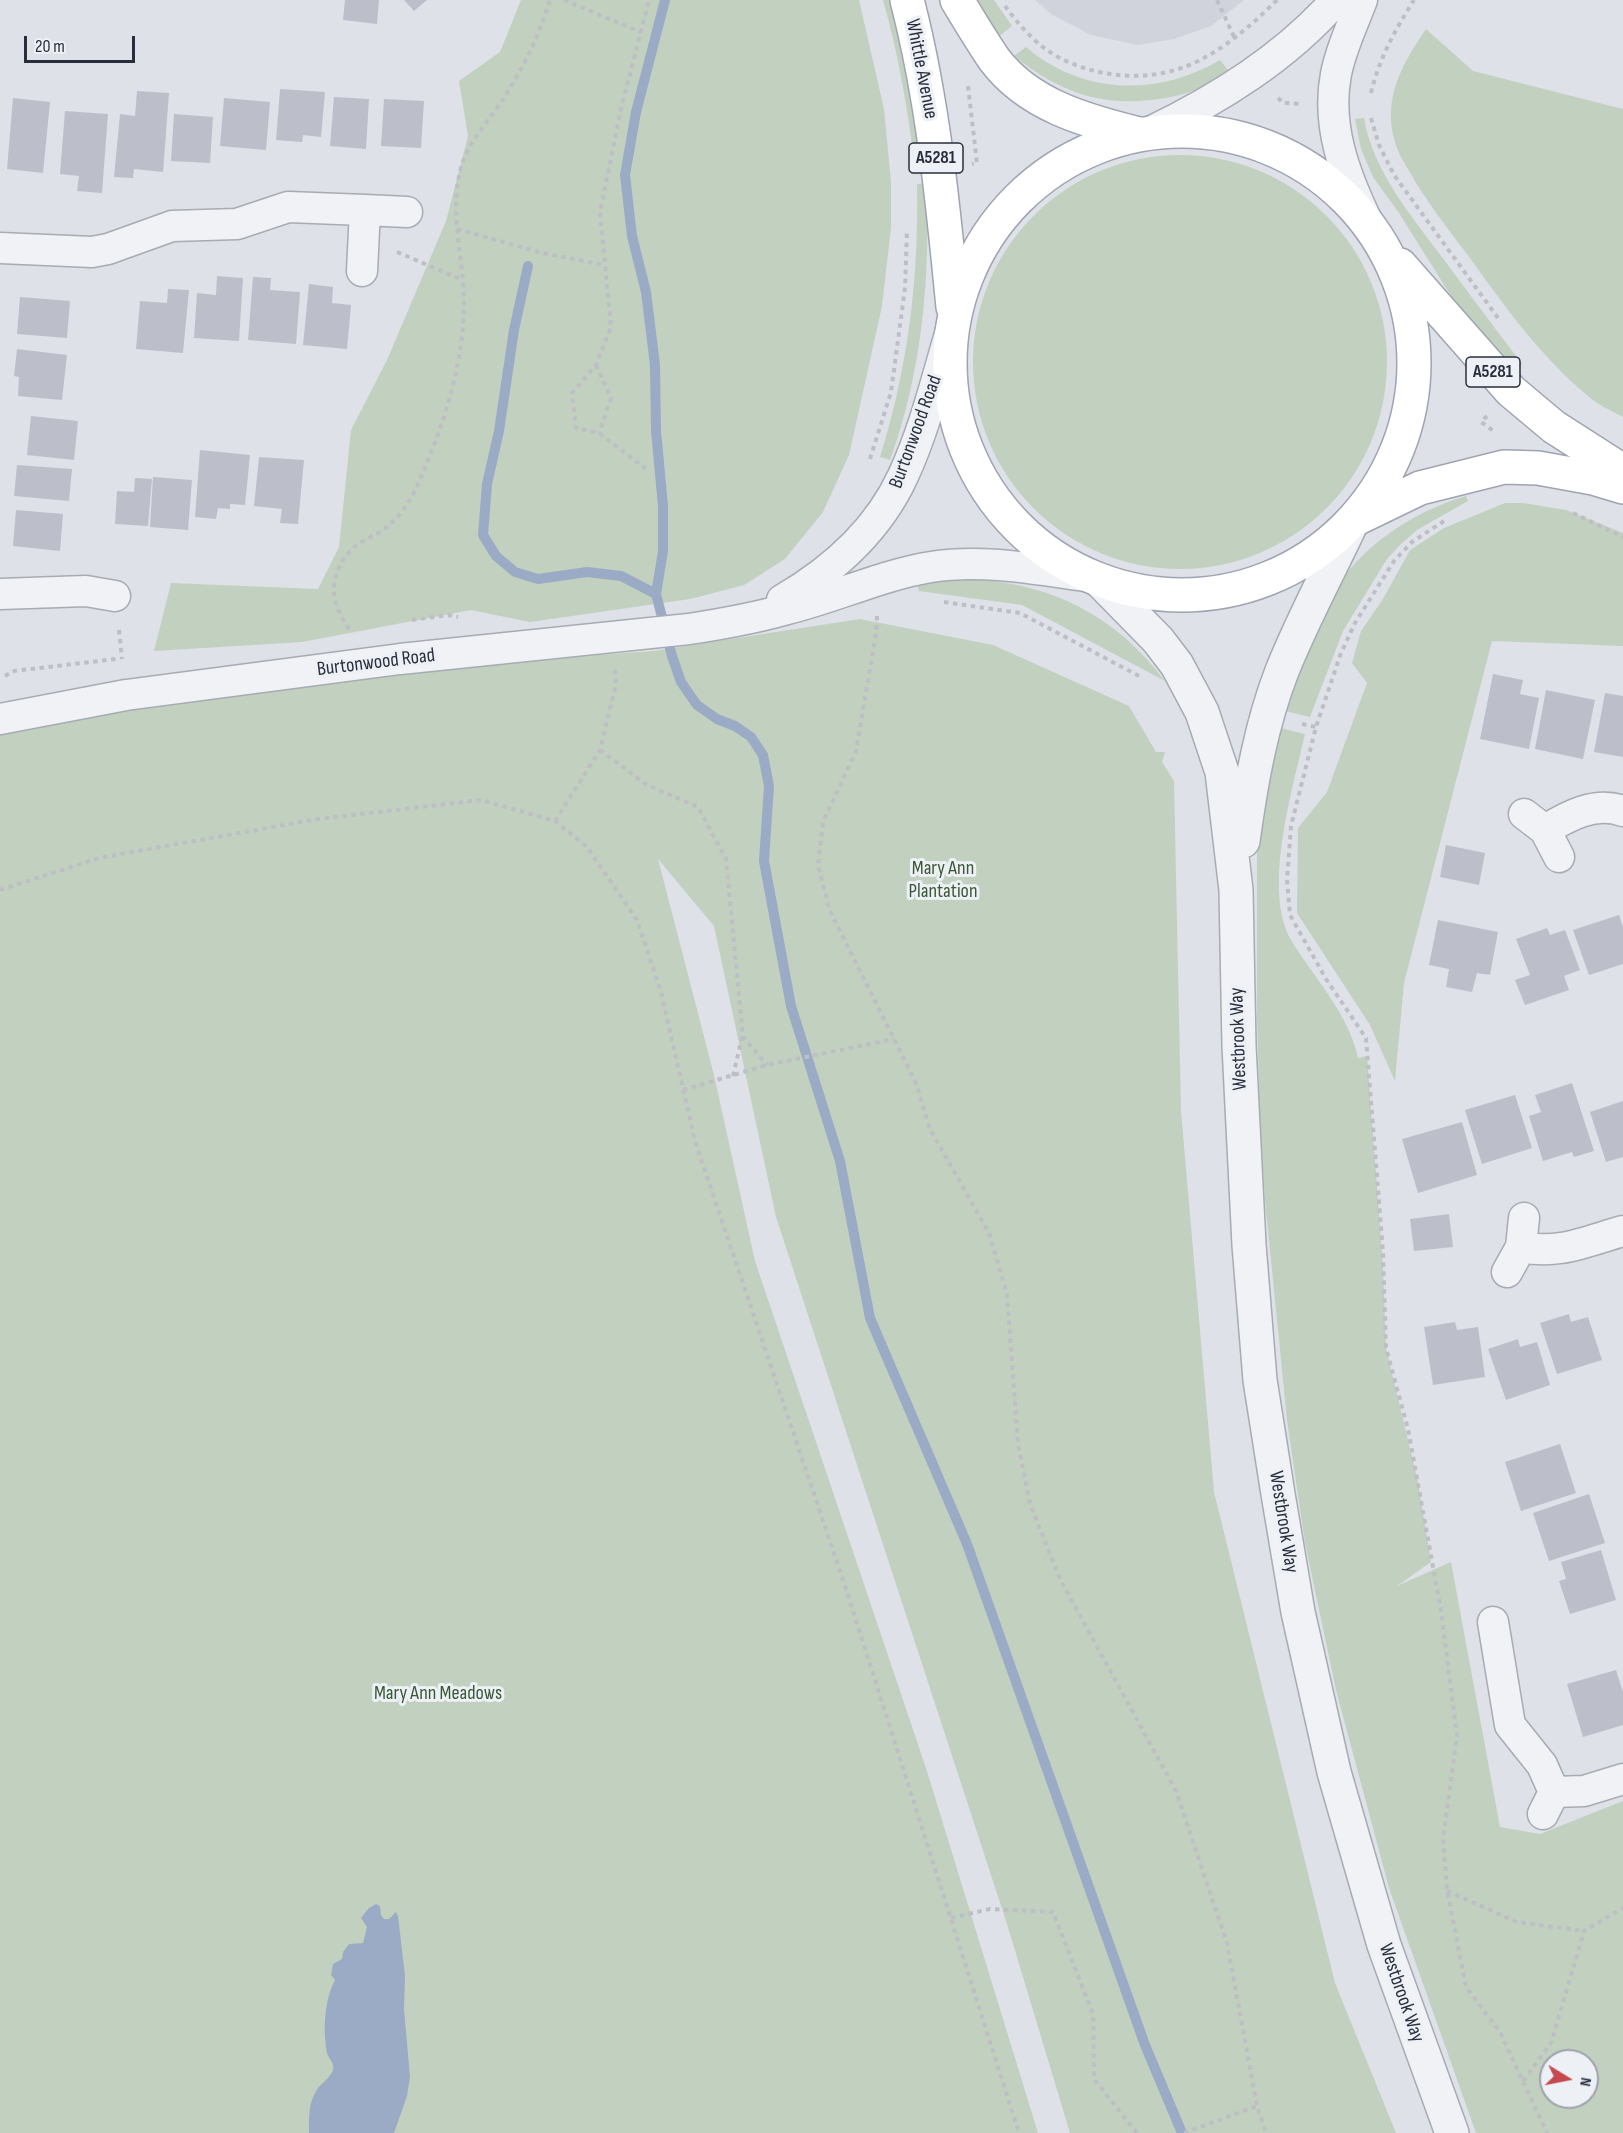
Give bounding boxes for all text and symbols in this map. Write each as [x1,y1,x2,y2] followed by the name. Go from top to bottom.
[900,17,942,121] street label: Whittle Avenue
[27,24,138,62] scale bar
[35,36,65,57] text: 20 m
[909,143,963,173] road number: A5281
[1466,357,1520,387] road number: A5281
[884,372,948,492] street label: Burtonwood Road
[316,644,436,682] street label: Burtonwood Road
[909,857,977,904] park label: Mary Ann Plantation
[1225,987,1253,1091] street label: Westbrook Way
[1263,1469,1303,1575] street label: Westbrook Way
[374,1682,502,1706] park label: Mary Ann Meadows
[1373,1940,1429,2046] street label: Westbrook Way
[1539,2049,1599,2109] north arrow
[1575,2076,1595,2088] text: N

